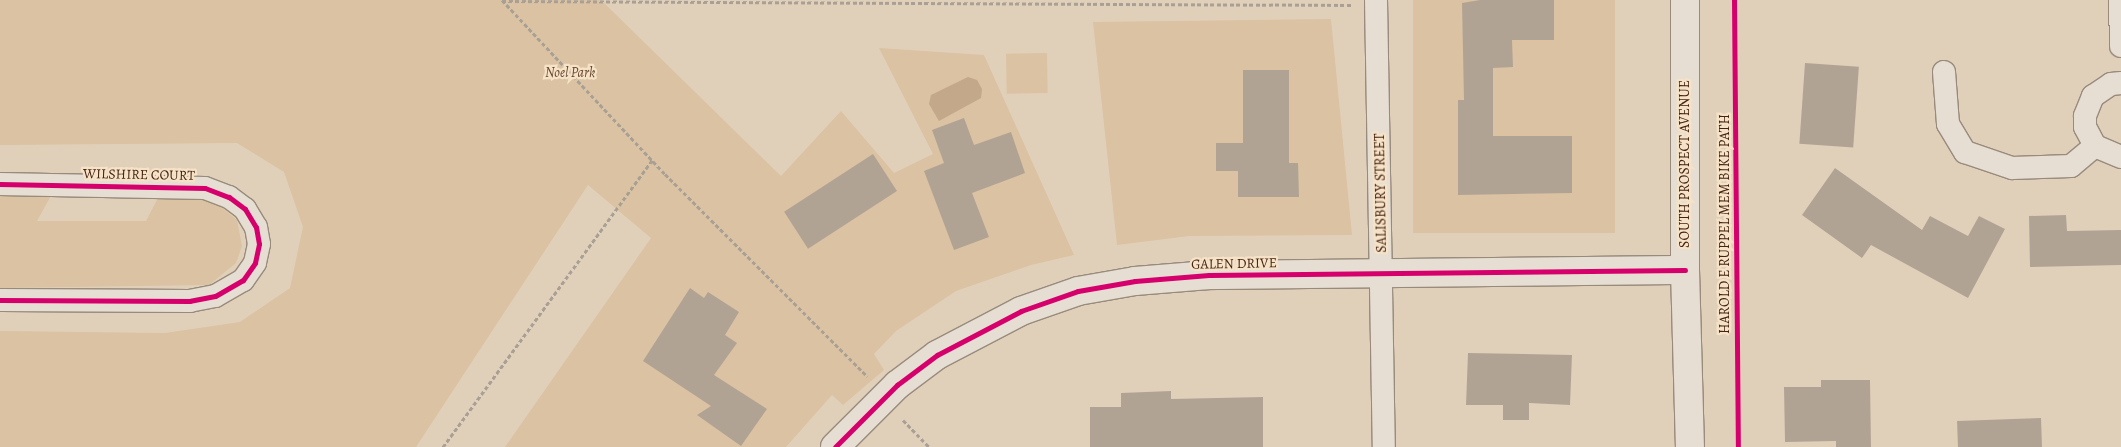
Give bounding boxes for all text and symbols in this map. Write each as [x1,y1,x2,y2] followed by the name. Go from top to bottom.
[545,65,595,81] park label: Noel Park
[1677,80,1693,248] street label: SOUTH PROSPECT AVENUE
[1717,114,1733,334] street label: HAROLD E RUPPEL MEM BIKE PATH
[1372,133,1390,253] street label: SALISBURY STREET
[83,166,195,184] street label: WILSHIRE COURT
[1191,255,1277,273] street label: GALEN DRIVE

